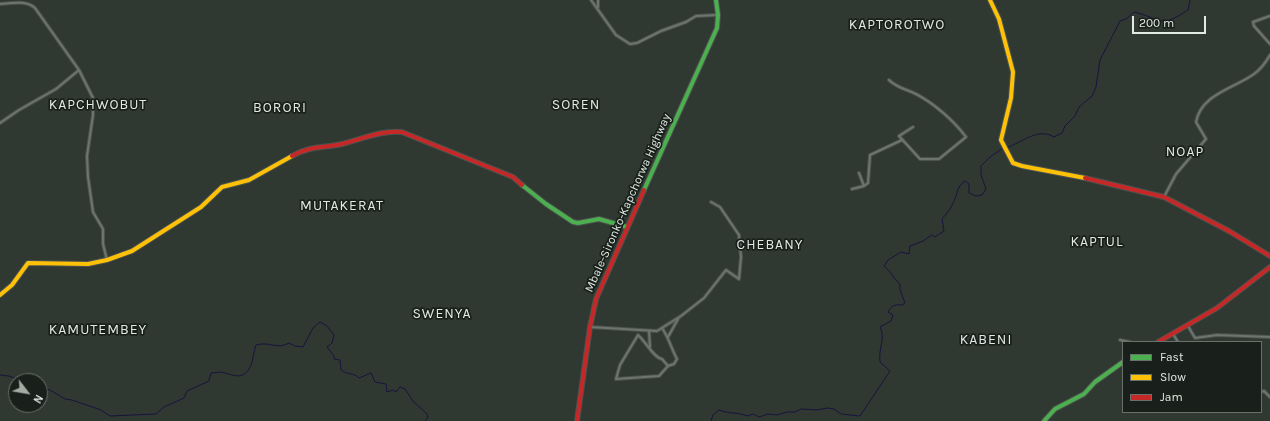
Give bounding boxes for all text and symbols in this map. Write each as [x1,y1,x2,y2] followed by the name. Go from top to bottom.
[1134,8,1208,34] scale bar
[1139,16,1174,30] text: 200 m
[849,17,945,33] district label: KAPTOROTWO
[49,97,147,113] district label: KAPCHWOBUT
[552,97,600,113] district label: SOREN
[253,100,307,116] district label: BORORI
[582,111,674,295] street label: Mbale-Sironko-Kapchorwa Highway
[1166,144,1204,160] district label: NOAP
[300,198,384,214] district label: MUTAKERAT
[1071,234,1123,250] district label: KAPTUL
[737,237,803,253] district label: CHEBANY
[412,306,472,322] district label: SWENYA
[49,322,147,338] district label: KAMUTEMBEY
[960,332,1012,348] district label: KABENI
[1122,341,1262,413] legend
[1160,350,1183,364] text: Fast
[1160,370,1186,384] text: Slow
[8,373,48,413] north arrow
[1160,390,1183,404] text: Jam
[30,392,45,406] text: N

